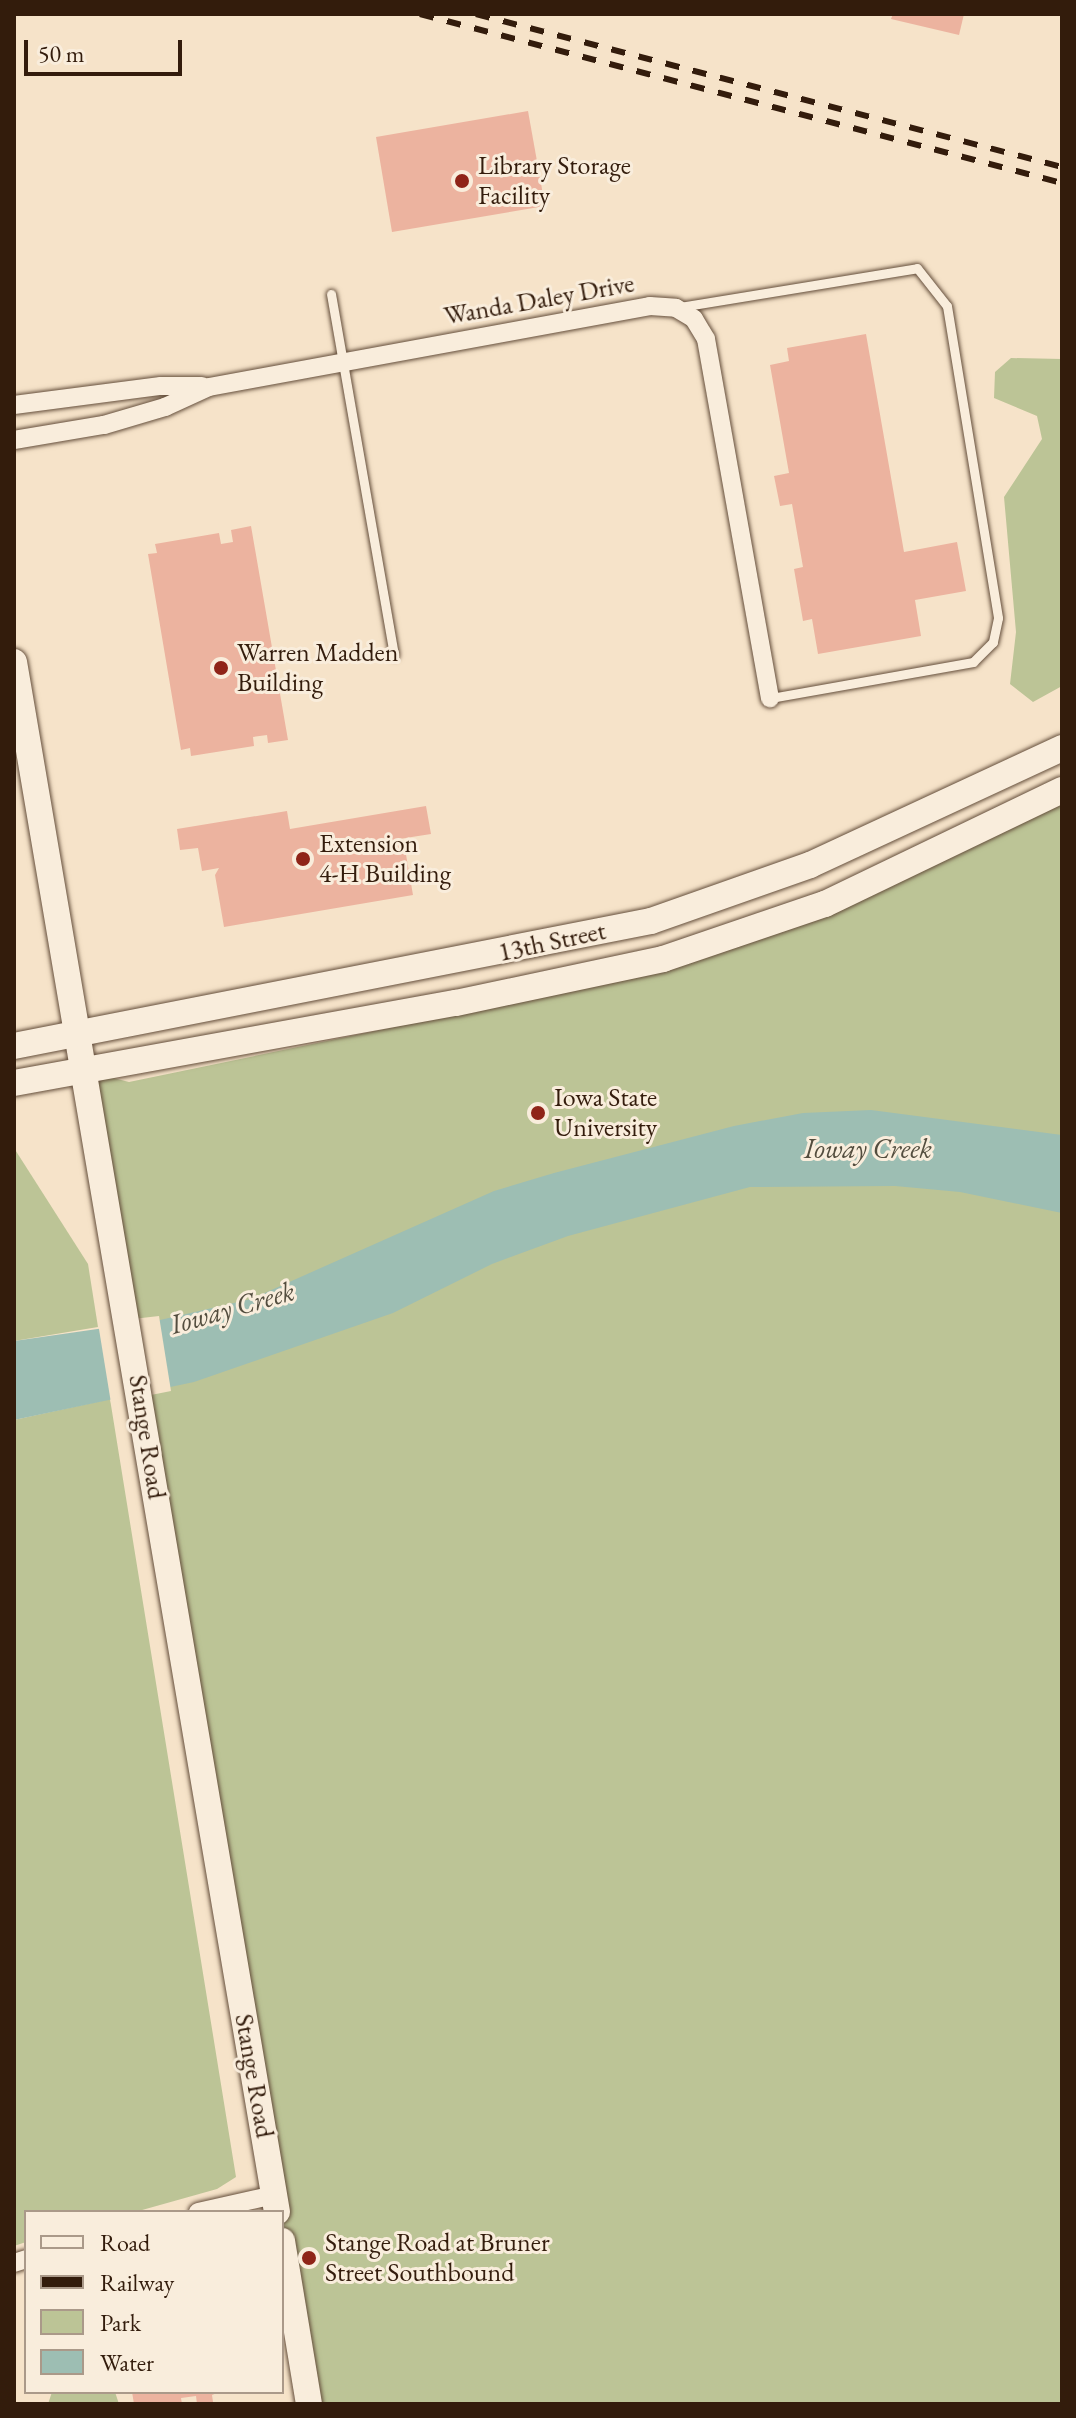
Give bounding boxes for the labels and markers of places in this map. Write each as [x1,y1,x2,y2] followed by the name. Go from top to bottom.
[478,150,631,212] place label: Library Storage Facility
[453,172,471,190] marker: Library Storage Facility
[237,637,398,698] place label: Warren Madden Building
[212,659,230,677] marker: Warren Madden Building
[319,828,451,890] place label: Extension 4-H Building
[294,850,312,868] marker: Extension 4-H Building
[554,1082,657,1144] place label: Iowa State University
[529,1104,547,1122] marker: Iowa State University
[325,2227,550,2288] place label: Stange Road at Bruner Street Southbound
[300,2249,318,2267] marker: Stange Road at Bruner Street Southbound

